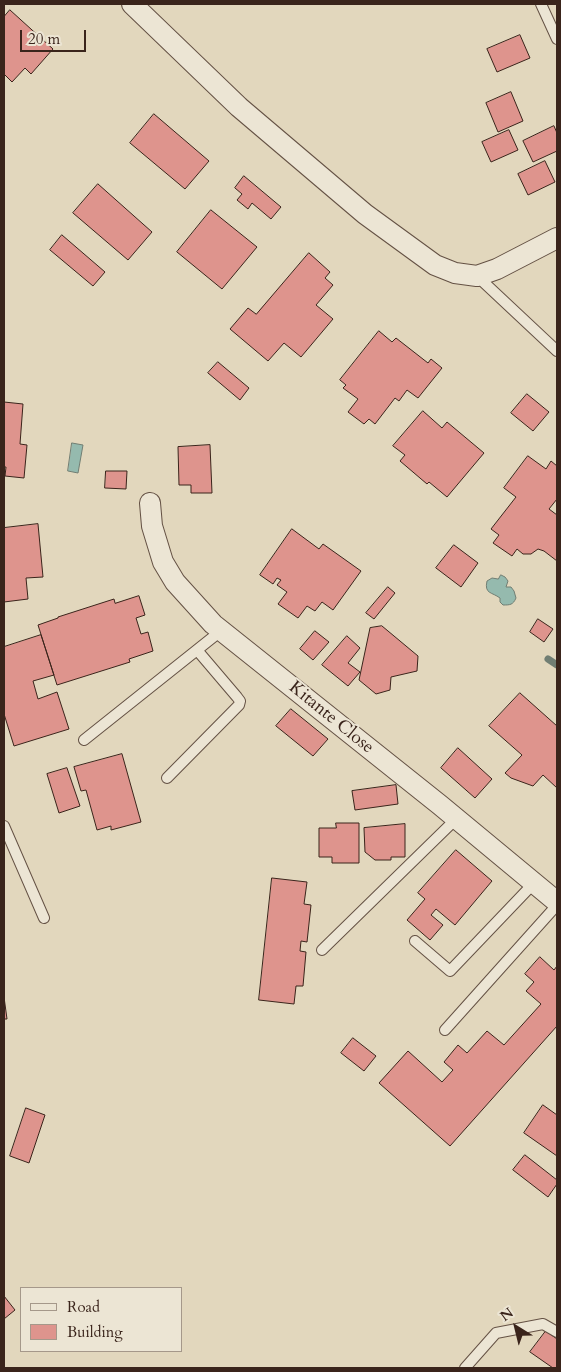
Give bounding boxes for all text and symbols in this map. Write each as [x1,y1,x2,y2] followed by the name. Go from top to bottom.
[22,20,89,52] scale bar
[28,29,60,49] text: 20 m
[284,677,378,759] street label: Kitante Close
[20,1287,182,1352] legend
[67,1297,100,1317] text: Road
[491,1302,541,1352] north arrow
[496,1303,517,1326] text: N
[67,1322,123,1342] text: Building

